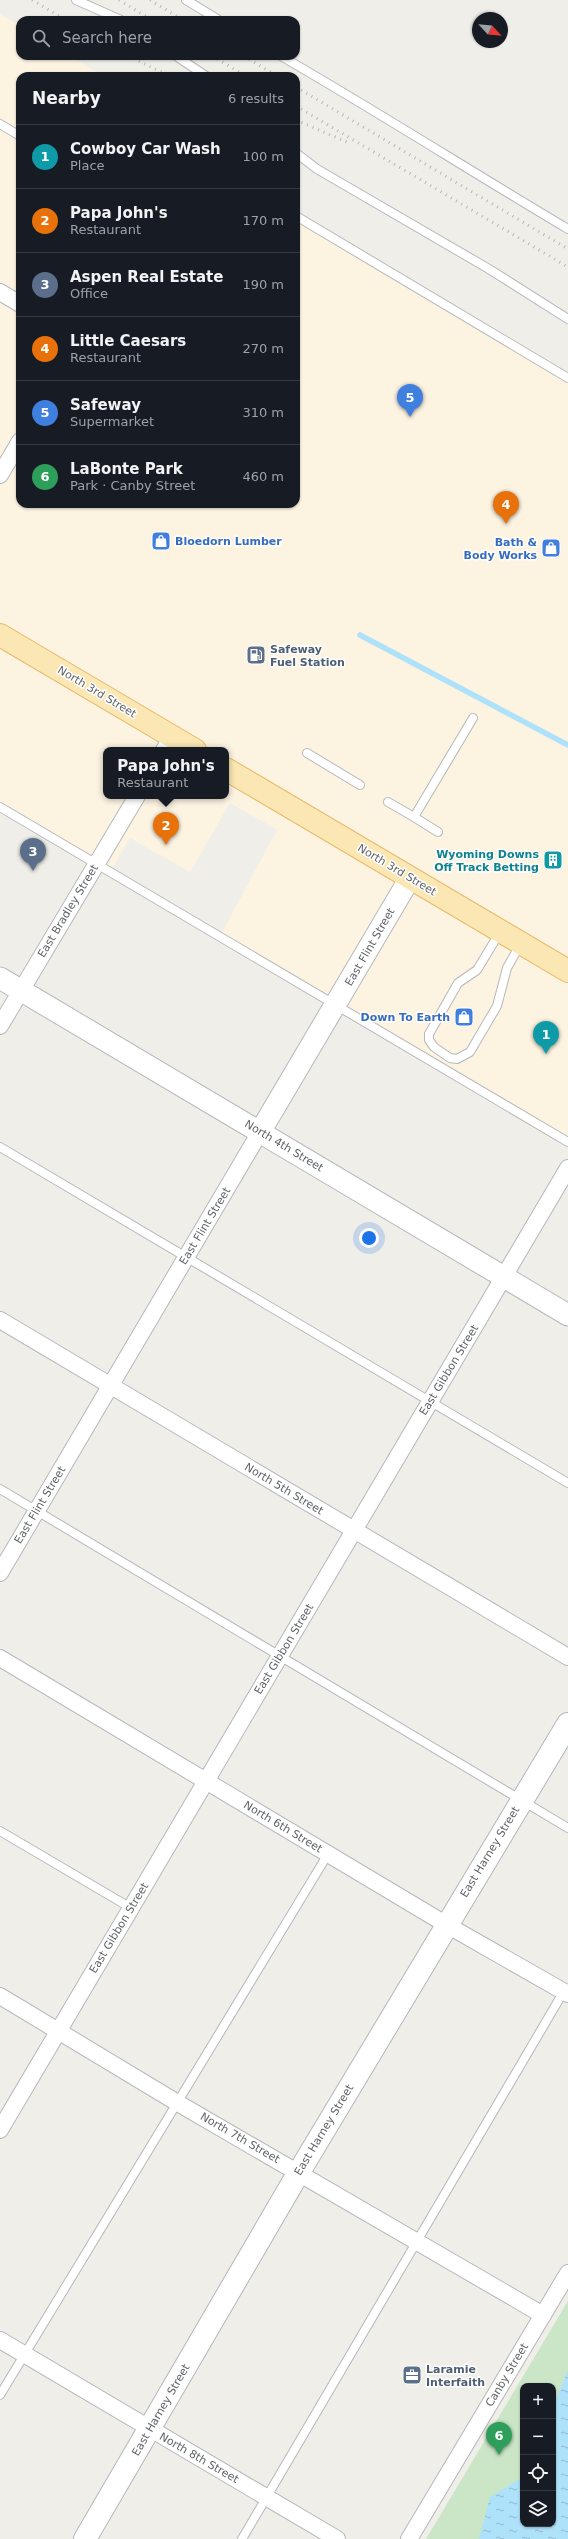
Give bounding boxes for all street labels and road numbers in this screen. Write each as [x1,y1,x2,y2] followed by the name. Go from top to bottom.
[55,663,139,721] street label: North 3rd Street
[355,841,439,899] street label: North 3rd Street
[35,862,101,960] street label: East Bradley Street
[342,905,398,988] street label: East Flint Street
[242,1117,326,1175] street label: North 4th Street
[177,1184,234,1267] street label: East Flint Street
[417,1322,482,1418] street label: East Gibbon Street
[242,1460,326,1518] street label: North 5th Street
[12,1463,69,1546] street label: East Flint Street
[252,1601,317,1697] street label: East Gibbon Street
[241,1798,325,1856] street label: North 6th Street
[458,1804,523,1900] street label: East Harney Street
[87,1880,152,1976] street label: East Gibbon Street
[292,2082,357,2178] street label: East Harney Street
[198,2110,283,2166] street label: North 7th Street
[483,2340,531,2409] street label: Canby Street
[129,2361,193,2458] street label: East Harney Street
[157,2430,242,2486] street label: North 8th Street

